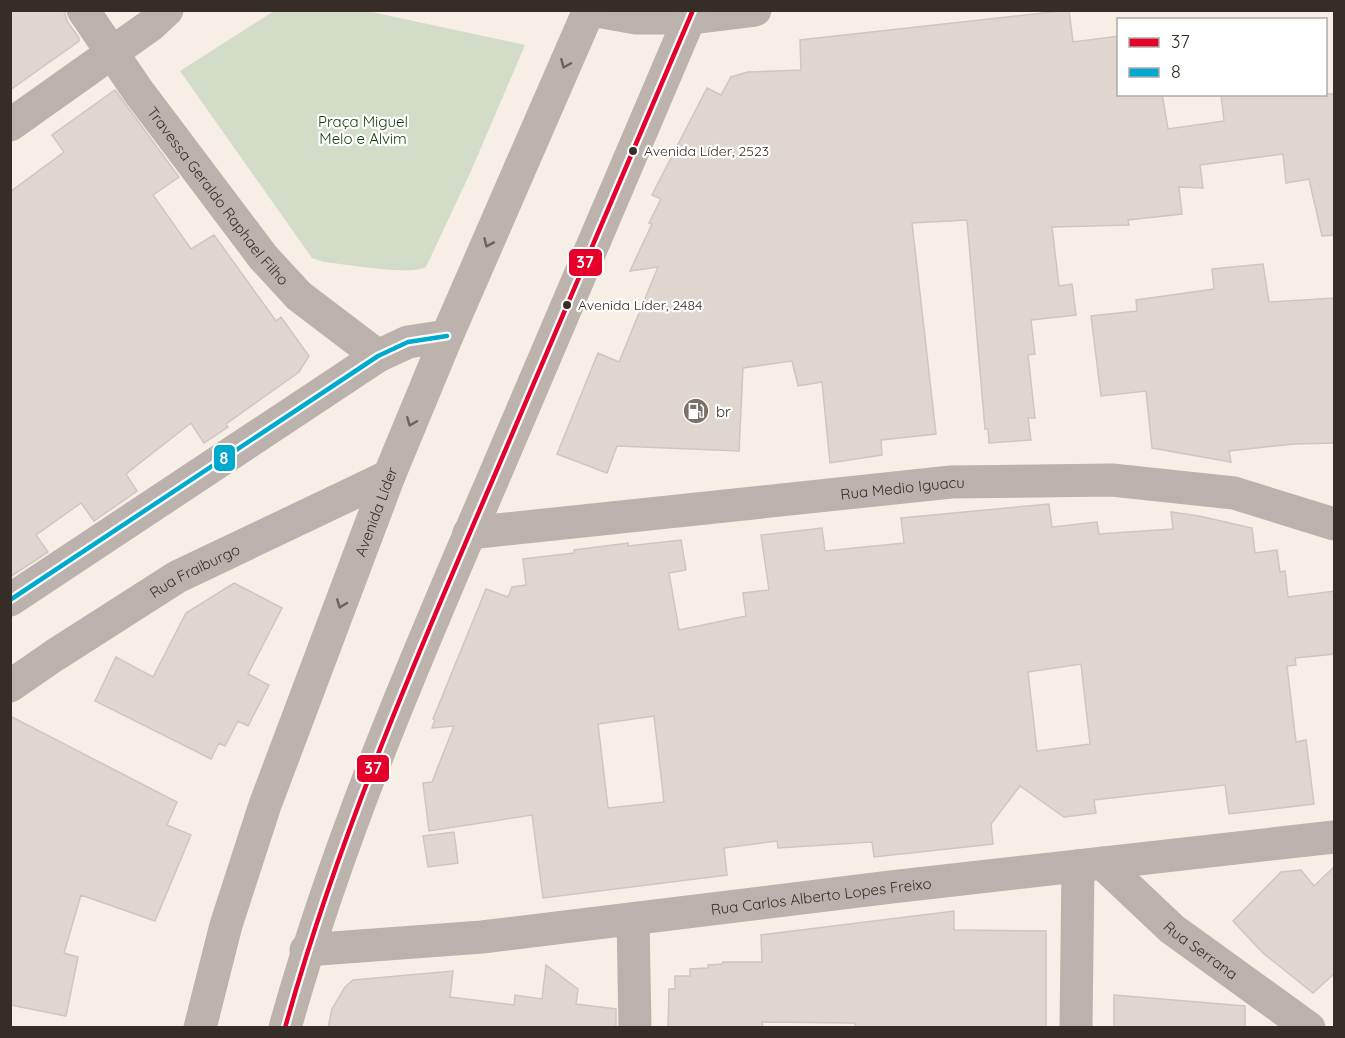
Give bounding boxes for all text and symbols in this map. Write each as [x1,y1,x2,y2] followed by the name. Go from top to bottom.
[1117,18,1327,96] legend
[1171,30,1190,53] text: 37
[561,58,573,69] one-way arrow
[1171,60,1181,83] text: 8
[144,103,293,289] street label: Travessa Geraldo Raphael Filho
[318,112,408,148] park label: Praça Miguel Melo e Alvim
[644,142,769,160] place label: Avenida Líder, 2523
[627,145,639,157] marker: Avenida Líder, 2523
[483,237,495,248] one-way arrow
[568,248,603,277] line badge: 37
[576,252,594,272] text: 37
[578,296,702,314] place label: Avenida Líder, 2484
[561,299,573,311] marker: Avenida Líder, 2484
[681,396,711,426] fuel station icon: br
[716,402,731,421] place label: br
[406,416,418,427] one-way arrow
[213,444,236,472] line badge: 8
[220,448,229,468] text: 8
[350,464,401,559] street label: Avenida Líder
[839,472,965,503] street label: Rua Medio Iguacu
[146,539,243,602] street label: Rua Fraiburgo
[336,599,349,609] one-way arrow
[356,754,390,783] line badge: 37
[364,758,382,778] text: 37
[710,873,932,918] street label: Rua Carlos Alberto Lopes Freixo
[1160,917,1242,983] street label: Rua Serrana

